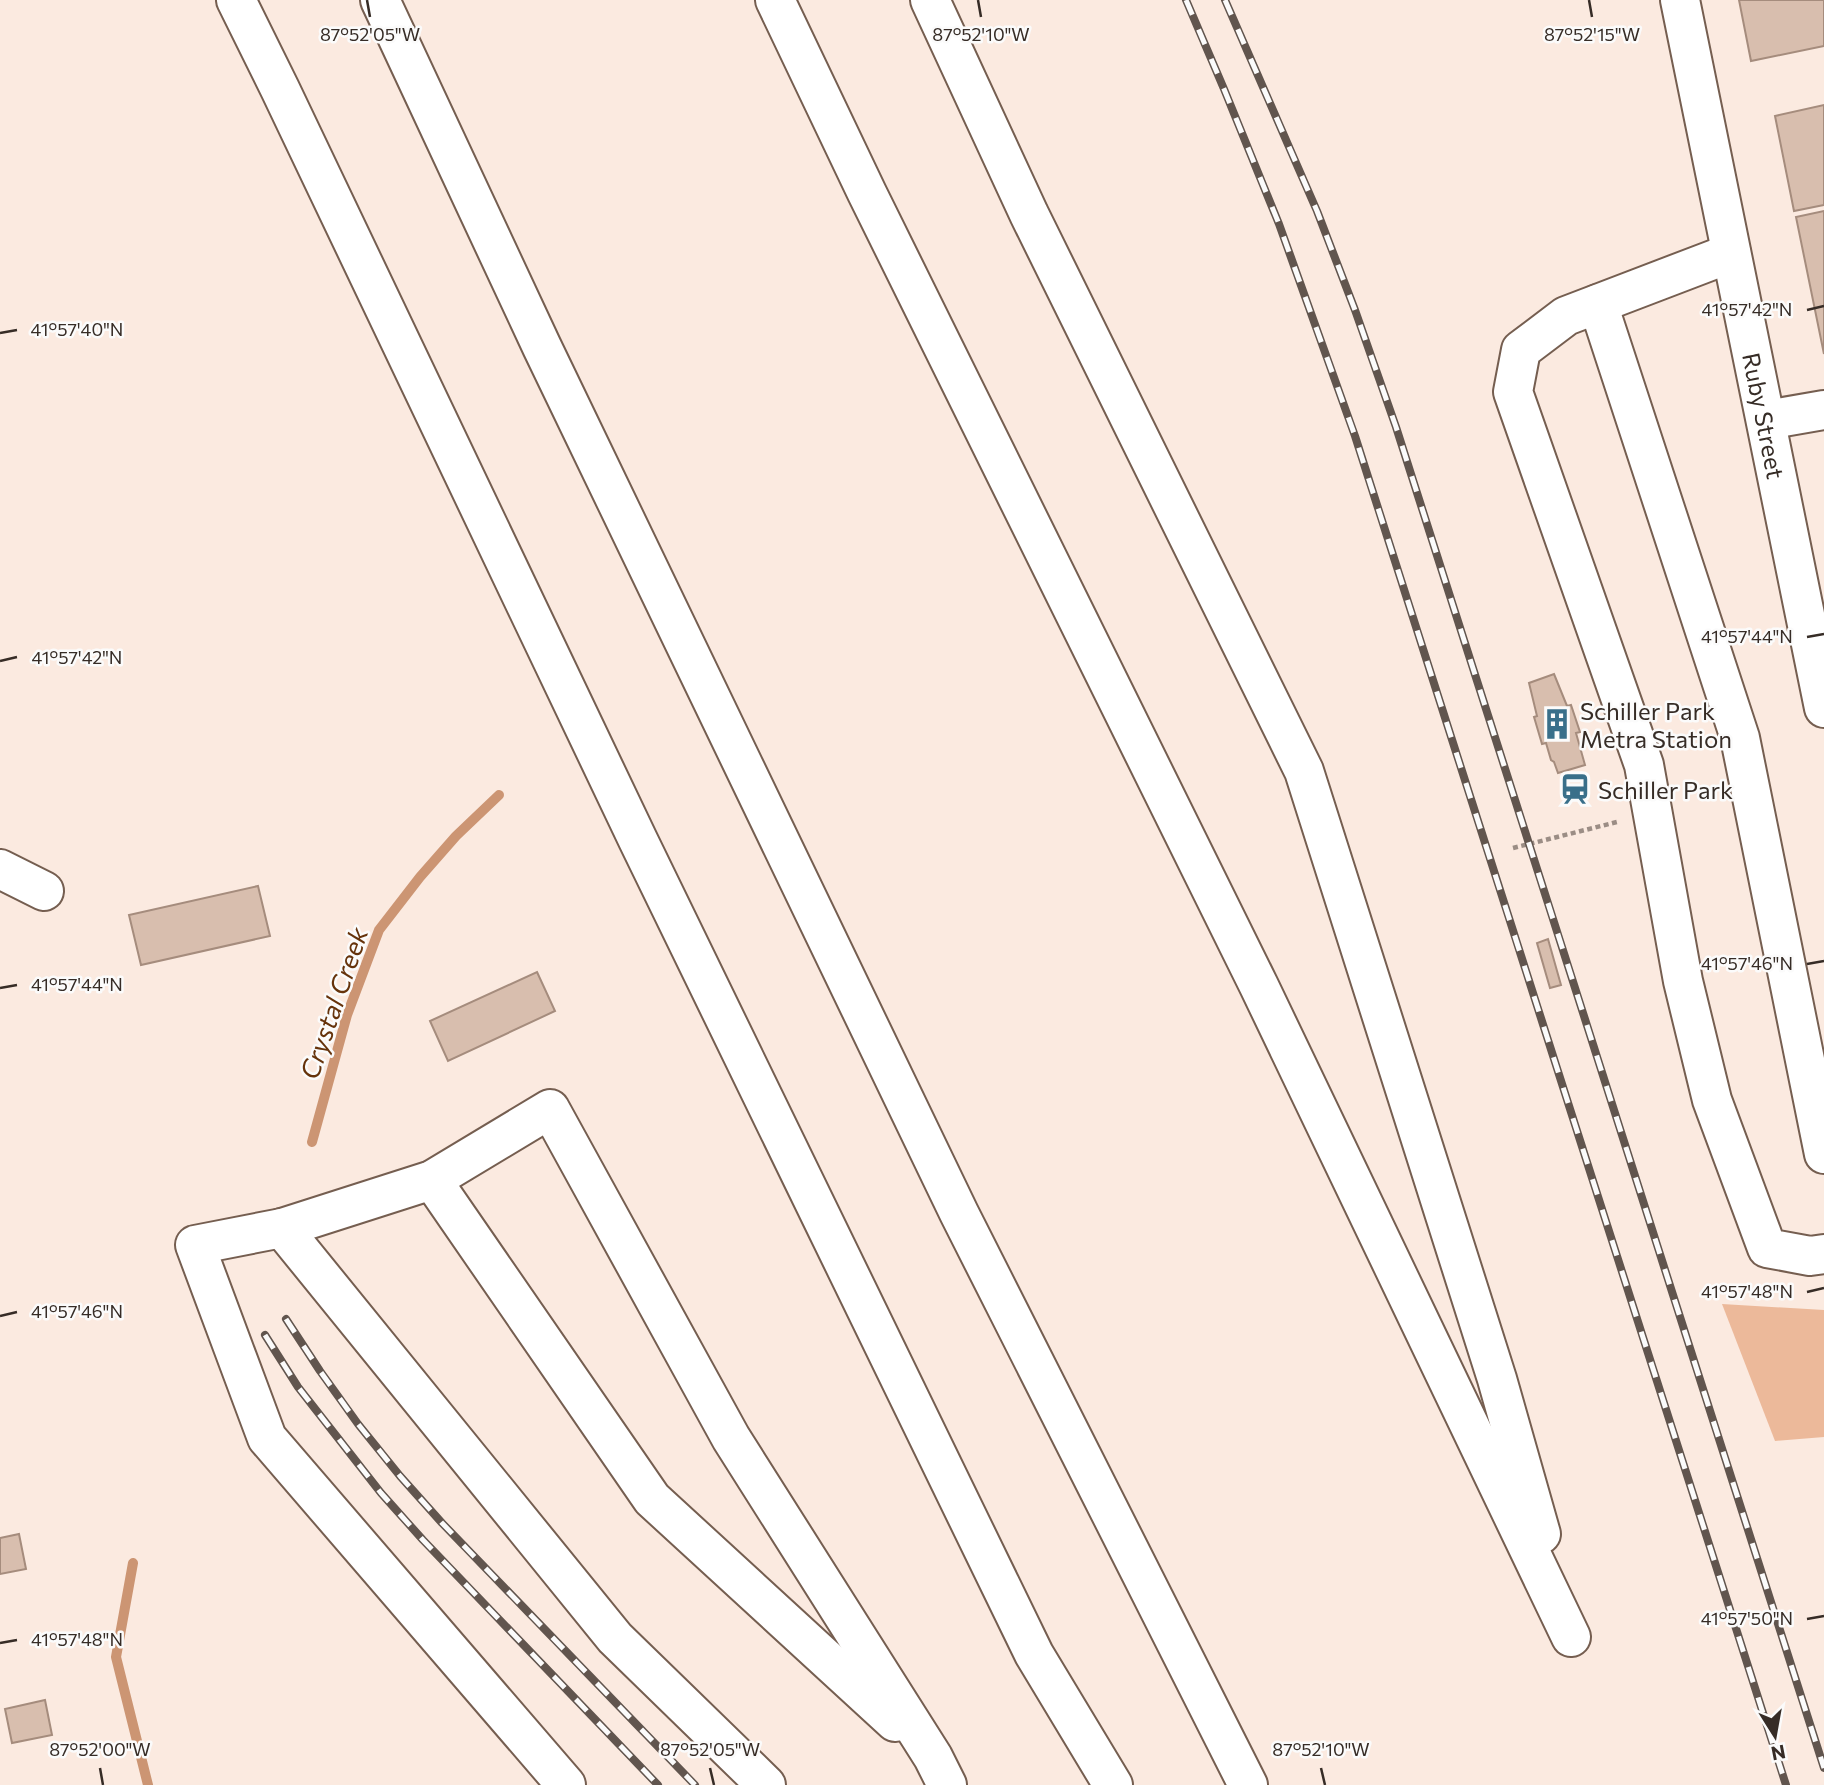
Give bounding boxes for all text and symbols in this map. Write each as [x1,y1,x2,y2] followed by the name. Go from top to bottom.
[320,23,420,45] text: 87°52'05"W
[932,23,1030,45] text: 87°52'10"W
[1544,23,1640,45] text: 87°52'15"W
[1702,298,1792,320] text: 41°57'42"N
[31,318,123,340] text: 41°57'40"N
[1738,350,1792,481] street label: Ruby Street
[1701,625,1793,647] text: 41°57'44"N
[32,646,122,668] text: 41°57'42"N
[1580,696,1732,753] place label: Schiller Park Metra Station
[1540,707,1574,741] building icon: Schiller Park Metra Station
[1558,772,1592,806] station icon: Schiller Park
[1598,775,1733,804] place label: Schiller Park
[293,922,374,1083] water label: Crystal Creek
[1701,952,1793,974] text: 41°57'46"N
[31,973,123,995] text: 41°57'44"N
[1701,1280,1793,1302] text: 41°57'48"N
[31,1300,123,1322] text: 41°57'46"N
[1701,1607,1793,1629] text: 41°57'50"N
[31,1628,123,1650] text: 41°57'48"N
[1740,1701,1810,1771] north arrow
[49,1738,151,1760] text: 87°52'00"W
[660,1738,760,1760] text: 87°52'05"W
[1272,1738,1370,1760] text: 87°52'10"W
[1769,1741,1788,1766] text: N

